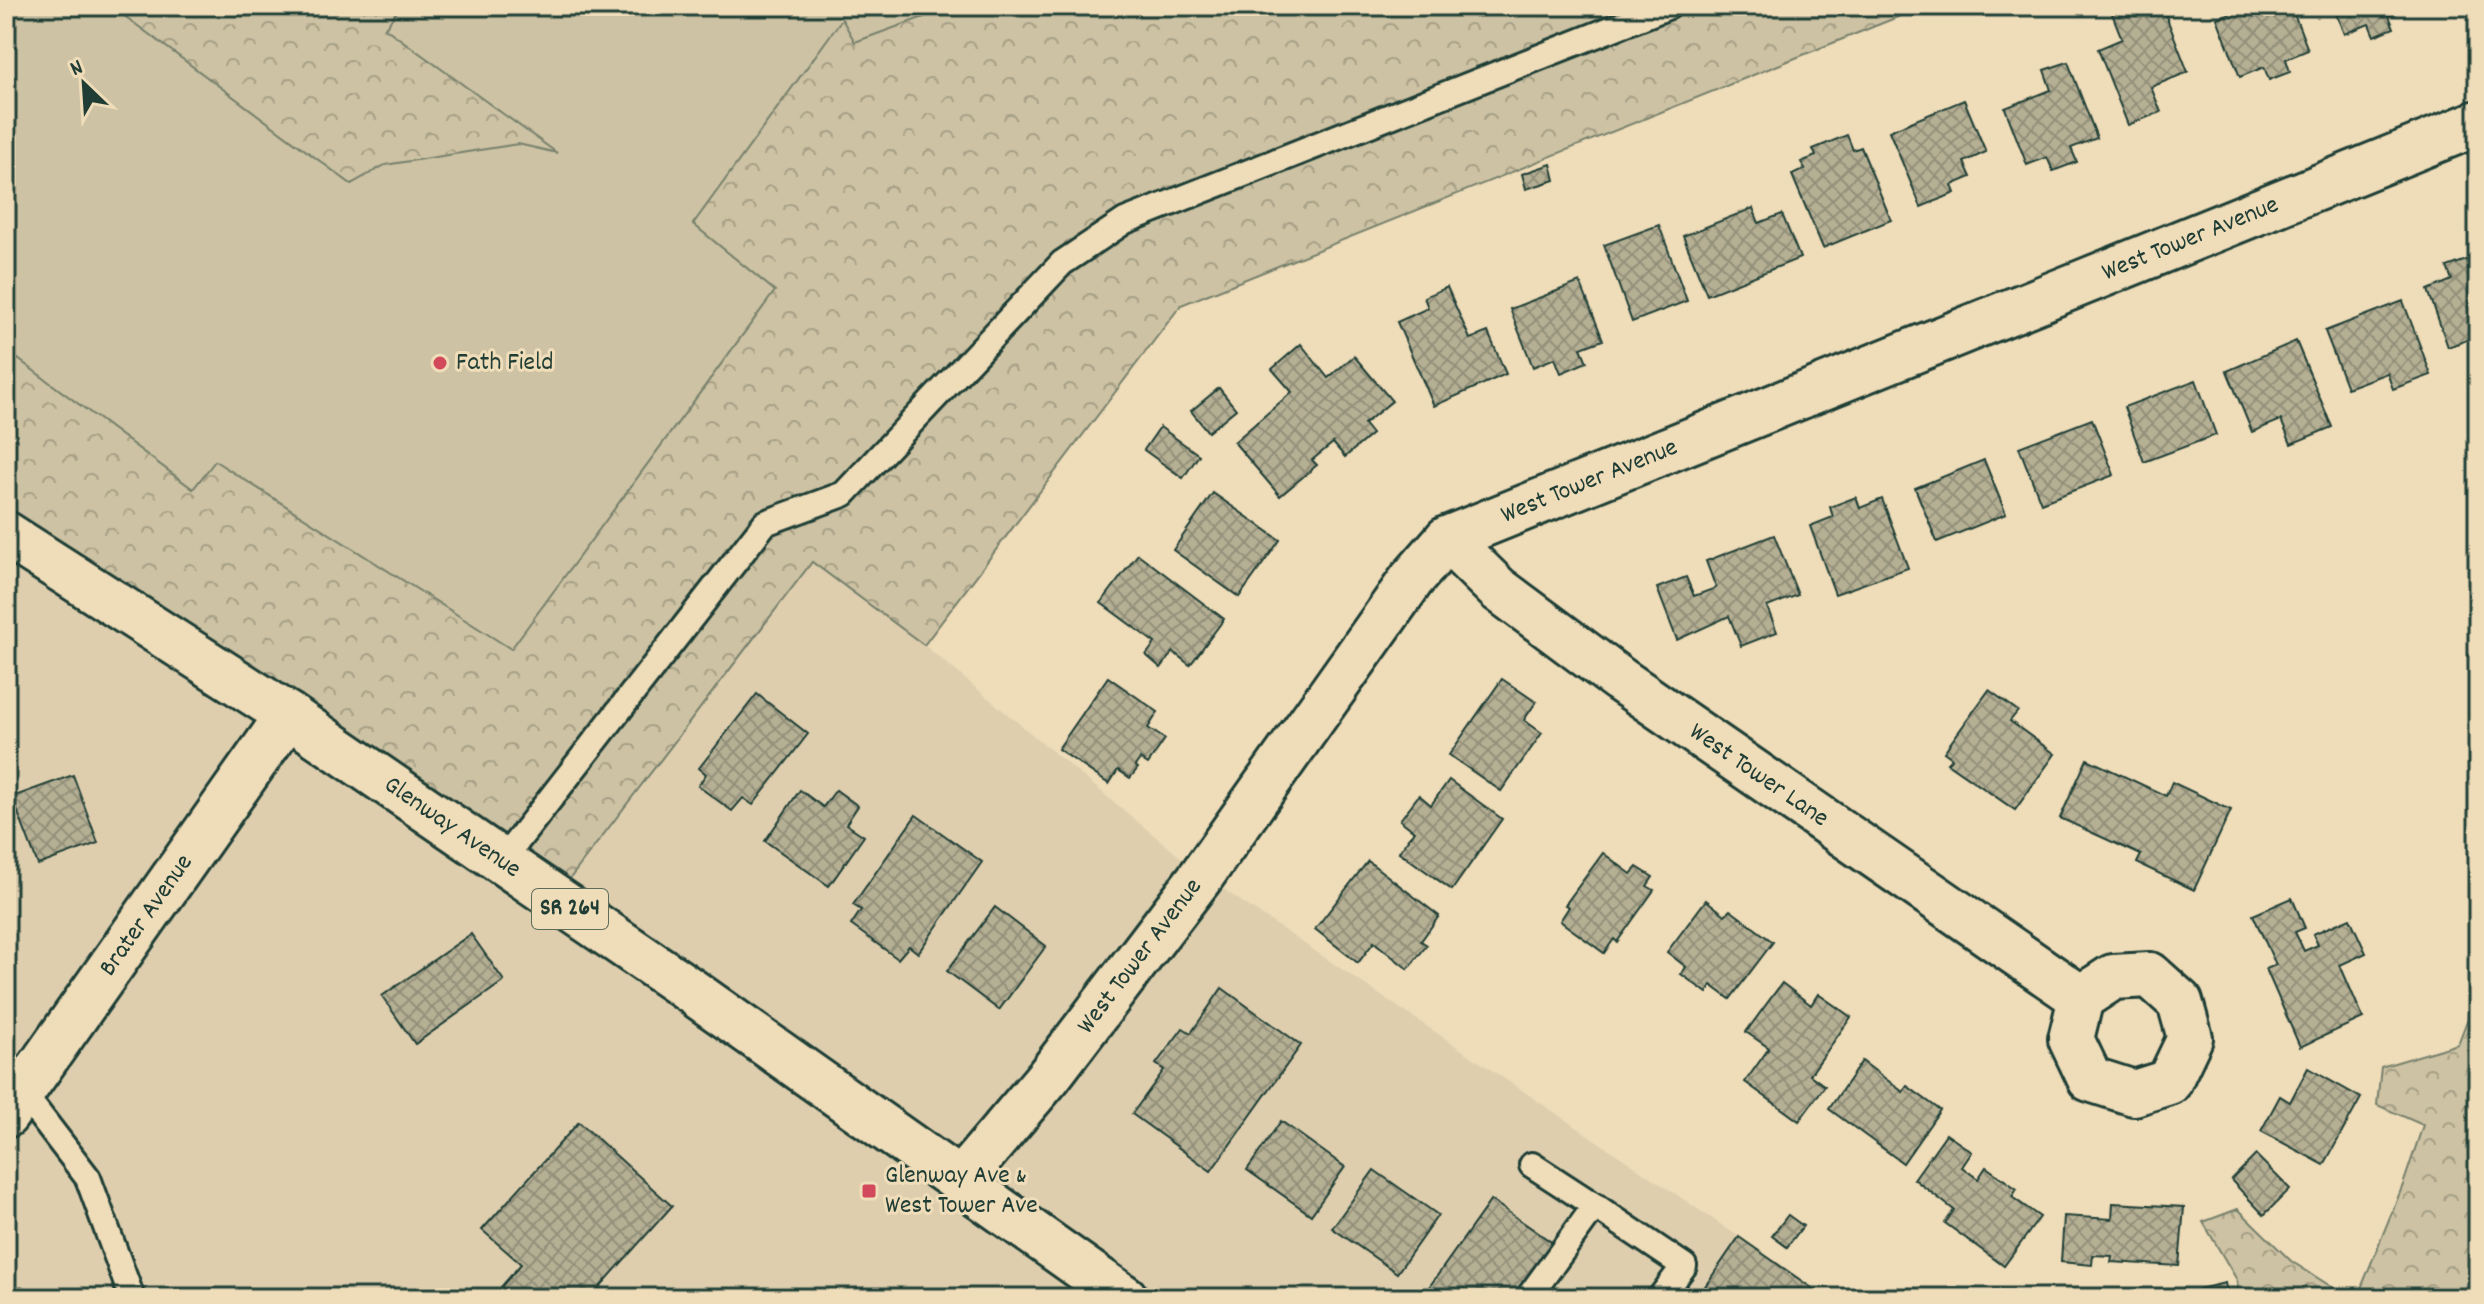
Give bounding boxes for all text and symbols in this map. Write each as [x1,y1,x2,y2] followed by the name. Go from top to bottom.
[44,44,124,124] north arrow
[66,53,89,85] text: N
[2097,187,2284,291] street label: West Tower Avenue
[456,345,553,382] place label: Fath Field
[431,354,449,372] marker: Fath Field
[1496,429,1683,534] street label: West Tower Avenue
[1681,714,1836,837] street label: West Tower Lane
[376,767,528,888] street label: Glenway Avenue
[91,847,203,984] street label: Brater Avenue
[1069,871,1212,1042] street label: West Tower Avenue
[532,889,608,929] road number: SR 264
[885,1158,1038,1225] place label: Glenway Ave & West Tower Ave
[860,1182,878,1200] marker: Glenway Ave & West Tower Ave

